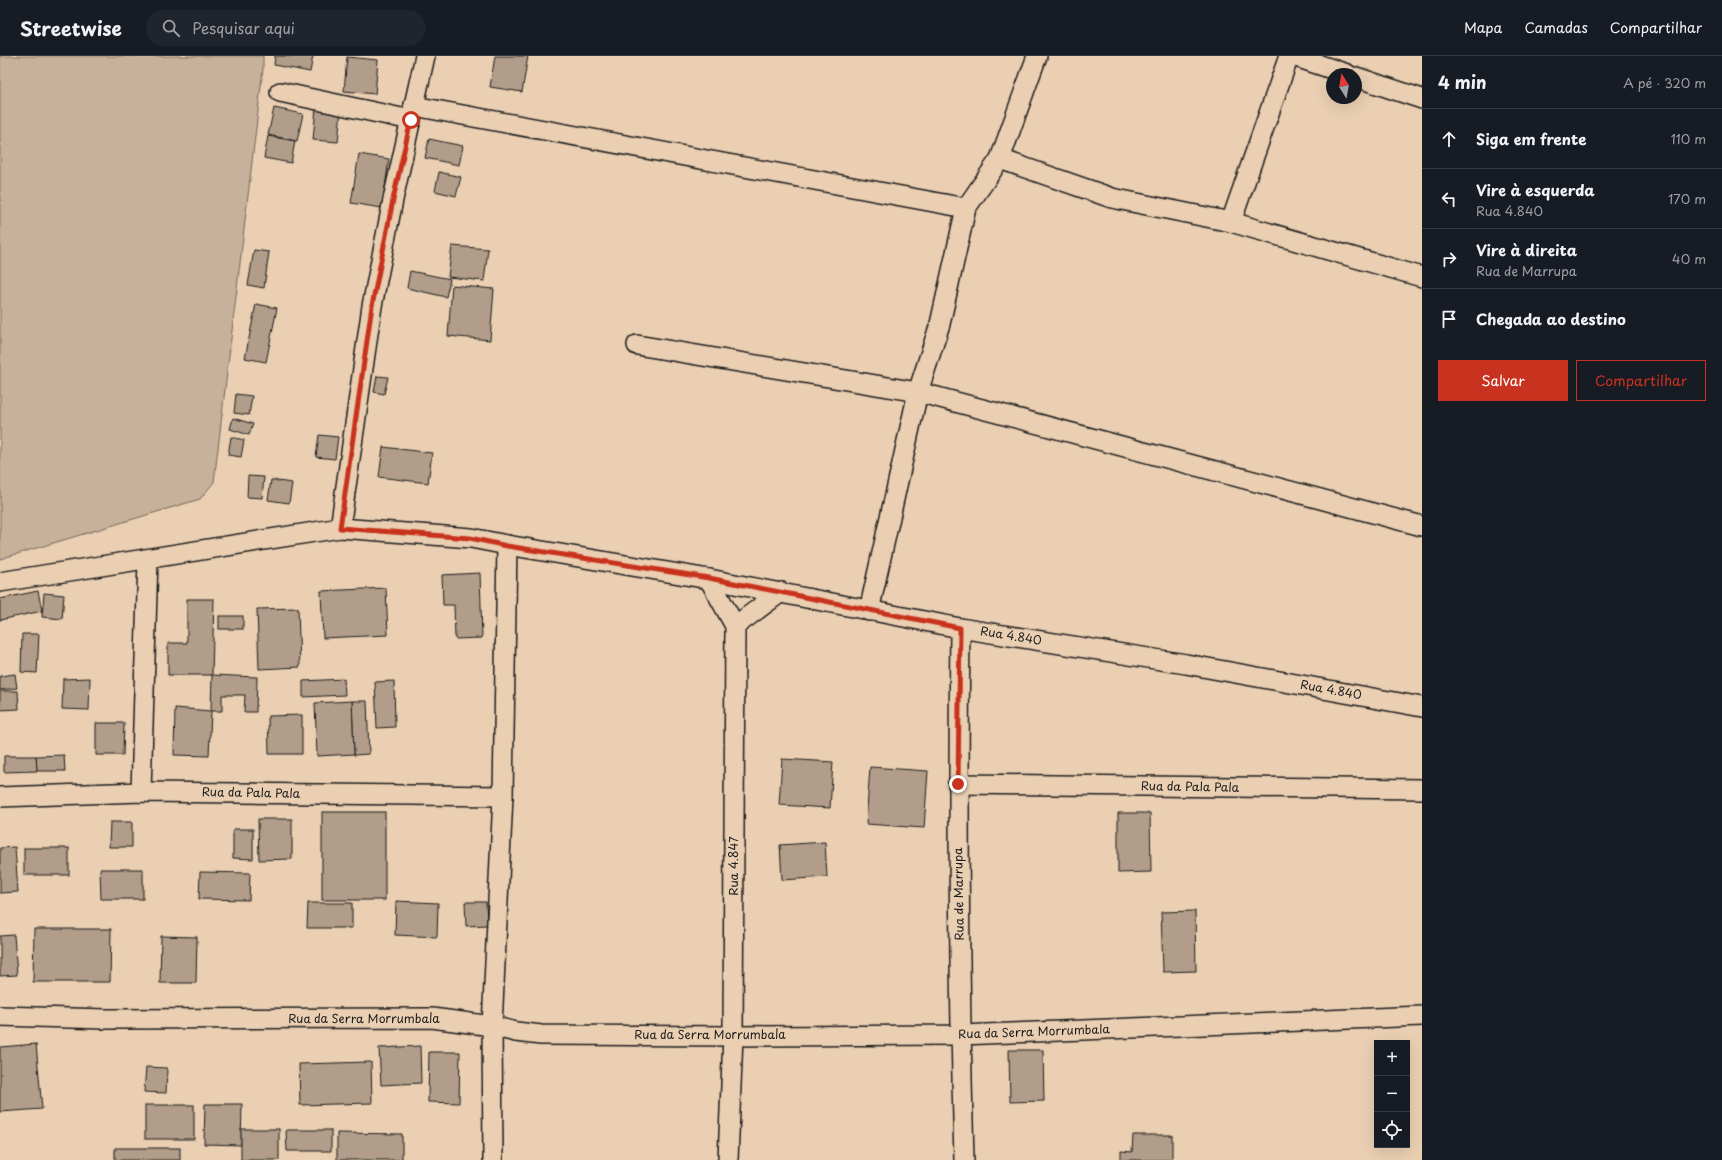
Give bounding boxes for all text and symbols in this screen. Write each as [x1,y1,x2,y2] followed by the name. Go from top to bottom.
[146,10,426,46] search box
[20,14,122,42] text: Streetwise
[192,16,295,39] text: Pesquisar aqui
[160,17,182,39] icon: search
[1464,17,1502,38] text: Mapa
[1524,17,1588,38] text: Camadas
[1610,17,1702,38] text: Compartilhar
[1326,68,1362,104] north arrow
[1438,69,1486,95] text: 4 min
[1623,73,1706,92] text: A pé · 320 m
[402,111,420,129] route start
[1476,127,1586,150] text: Siga em frente
[1438,128,1460,150] icon: ahead
[1671,129,1706,148] text: 110 m
[1476,178,1595,201] text: Vire à esquerda
[1438,188,1460,210] icon: left
[1668,189,1706,208] text: 170 m
[1476,201,1543,220] text: Rua 4.840
[1476,238,1577,261] text: Vire à direita
[1438,248,1460,270] icon: right
[1672,249,1706,268] text: 40 m
[1476,261,1577,280] text: Rua de Marrupa
[1476,307,1626,330] text: Chegada ao destino
[1438,308,1460,330] icon: arrive
[1438,360,1568,401] button: Salvar
[1576,360,1706,401] button: Compartilhar
[979,621,1043,649] street label: Rua 4.840
[1299,675,1363,703] street label: Rua 4.840
[949,775,967,793] route end
[1141,776,1240,796] street label: Rua da Pala Pala
[202,782,301,802] street label: Rua da Pala Pala
[724,836,742,896] street label: Rua 4.847
[948,847,968,941] street label: Rua de Marrupa
[288,1009,440,1027] street label: Rua da Serra Morrumbala
[958,1019,1111,1043] street label: Rua da Serra Morrumbala
[634,1025,786,1043] street label: Rua da Serra Morrumbala
[1374,1040,1410,1148] map controls
[1374,1040,1410,1076] button: +
[1374,1076,1410,1112] button: −
[1374,1112,1410,1148] button: locate

